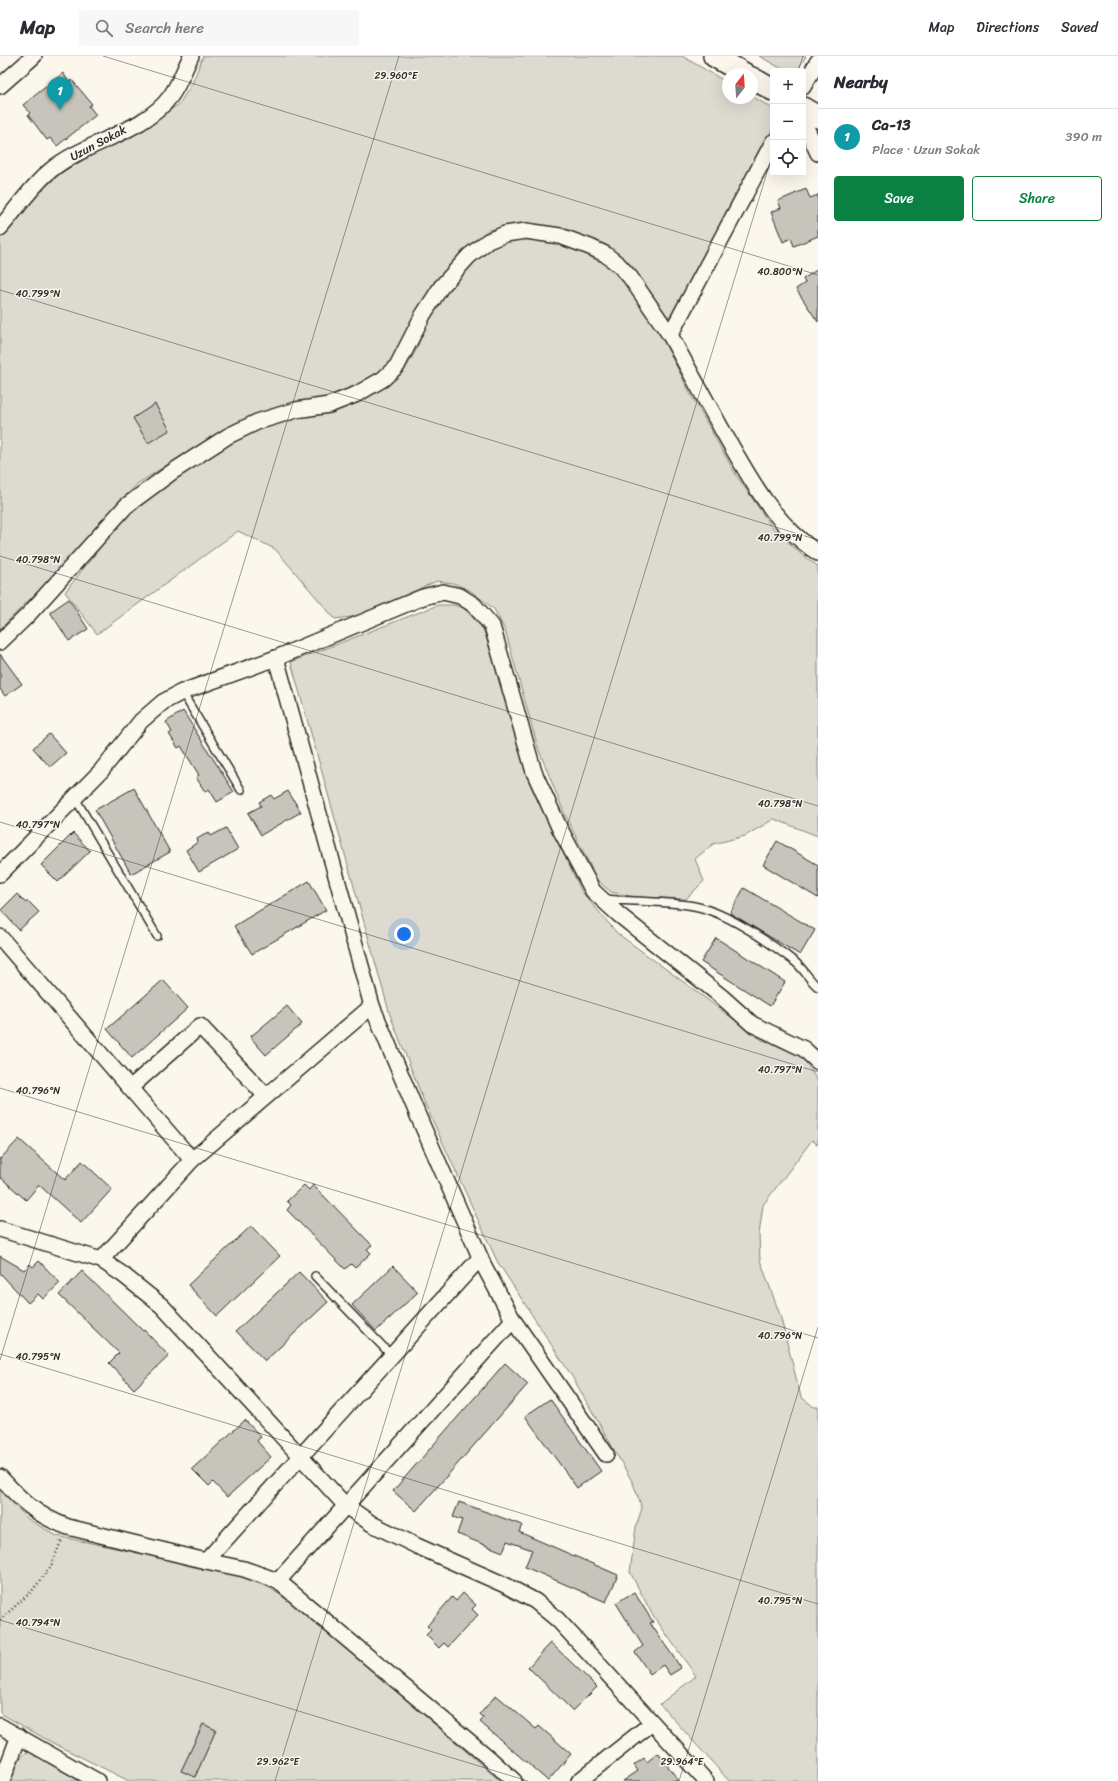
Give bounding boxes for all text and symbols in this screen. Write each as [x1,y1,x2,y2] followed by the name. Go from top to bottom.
[79,10,359,46] search box
[20,11,55,44] text: Map
[125,15,204,41] text: Search here
[928,15,954,40] text: Map
[976,15,1039,40] text: Directions
[1061,15,1098,40] text: Saved
[93,17,115,39] icon: search
[375,67,419,85] text: 29.960°E
[834,67,888,97] text: Nearby
[722,68,758,104] north arrow
[770,68,806,176] map controls
[770,68,806,104] button: +
[47,77,73,110] pin: 1
[770,104,806,140] button: −
[872,112,911,138] text: Ca-13
[66,119,131,167] street label: Uzun Sokak
[844,125,850,148] text: 1
[1065,125,1102,148] text: 390 m
[872,138,980,161] text: Place · Uzun Sokak
[770,140,806,176] button: locate
[834,176,964,221] button: Save
[972,176,1102,221] button: Share
[757,263,803,281] text: 40.800°N
[16,285,60,303] text: 40.799°N
[758,529,802,547] text: 40.799°N
[16,551,60,569] text: 40.798°N
[758,795,802,813] text: 40.798°N
[16,816,60,834] text: 40.797°N
[394,924,414,944] your location
[758,1061,802,1079] text: 40.797°N
[16,1082,60,1100] text: 40.796°N
[758,1327,802,1345] text: 40.796°N
[16,1348,60,1366] text: 40.795°N
[758,1592,802,1610] text: 40.795°N
[16,1614,61,1632] text: 40.794°N
[257,1753,301,1771] text: 29.962°E
[661,1753,705,1771] text: 29.964°E

